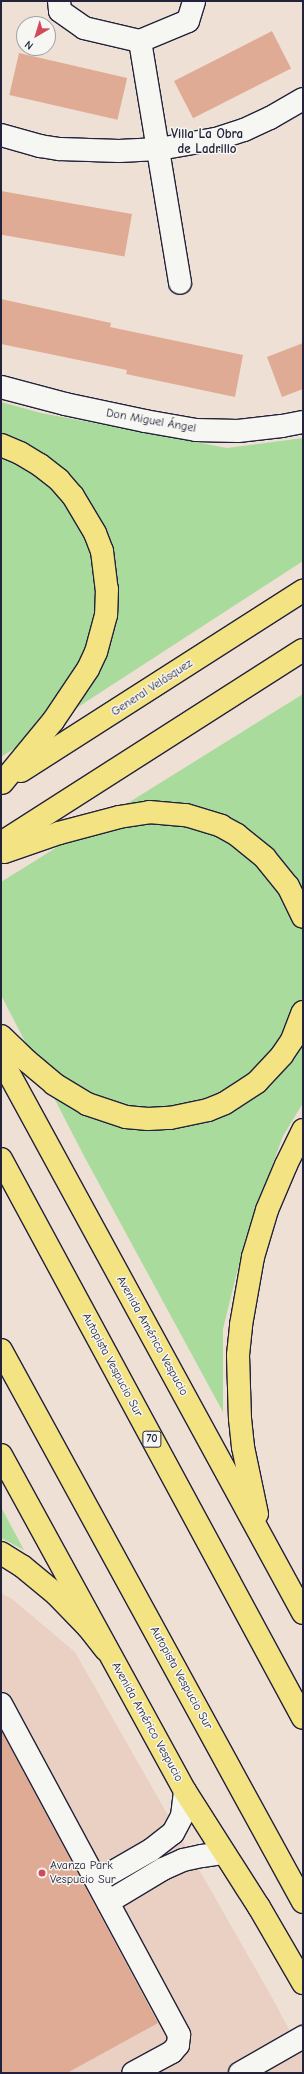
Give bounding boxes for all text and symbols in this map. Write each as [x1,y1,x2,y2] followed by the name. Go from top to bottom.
[16,16,56,56] north arrow
[22,38,36,52] text: N
[171,127,243,158] district label: Villa La Obra de Ladrillo
[105,406,197,436] street label: Don Miguel Ángel
[109,656,195,720] street label: General Velásquez
[113,1274,191,1398] street label: Avenida Américo Vespucio
[79,1311,145,1419] street label: Autopista Vespucio Sur
[142,1430,162,1448] road number: 70
[147,1624,215,1732] street label: Autopista Vespucio Sur
[108,1660,186,1784] street label: Avenida Américo Vespucio
[50,1859,116,1887] place label: Avanza Park Vespucio Sur
[37,1868,47,1878] marker: Avanza Park Vespucio Sur

